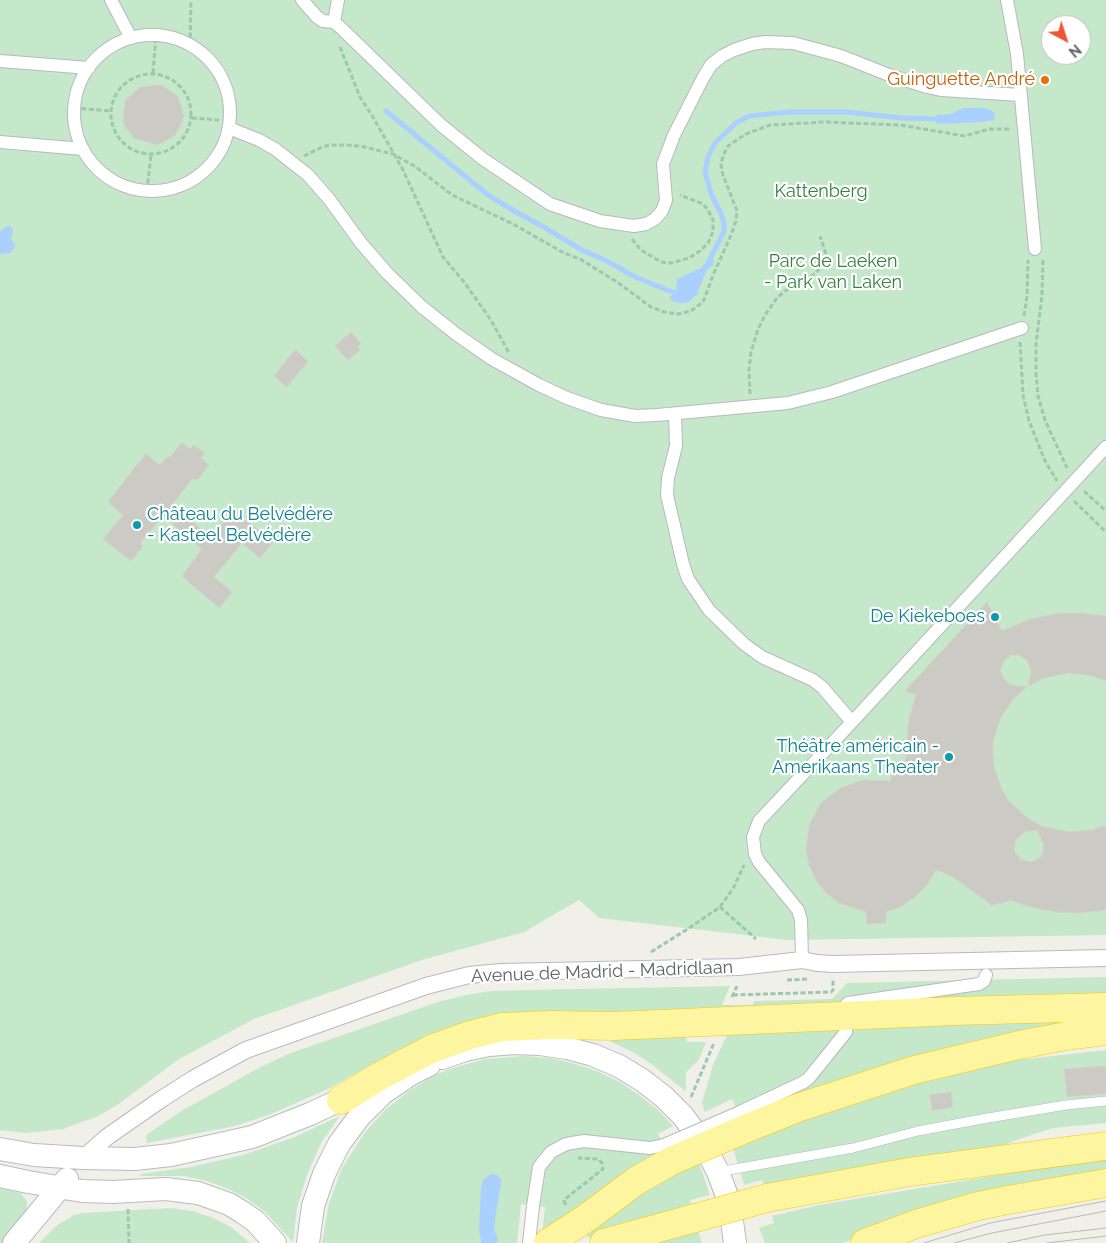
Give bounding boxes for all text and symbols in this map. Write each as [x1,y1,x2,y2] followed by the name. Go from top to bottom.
[1041,15,1091,65] north arrow
[1066,41,1084,60] text: N
[887,69,1035,91] place label: Guinguette André
[1039,74,1051,86] marker: Guinguette André
[774,181,868,203] park label: Kattenberg
[764,251,902,294] park label: Parc de Laeken - Park van Laken
[147,504,333,546] place label: Château du Belvédère - Kasteel Belvédère
[131,519,143,531] marker: Château du Belvédère - Kasteel Belvédère
[870,606,985,628] place label: De Kiekeboes
[989,611,1001,623] marker: De Kiekeboes
[772,736,939,779] place label: Théâtre américain - Amerikaans Theater
[943,751,955,763] marker: Théâtre américain - Amerikaans Theater
[471,957,733,987] street label: Avenue de Madrid - Madridlaan

